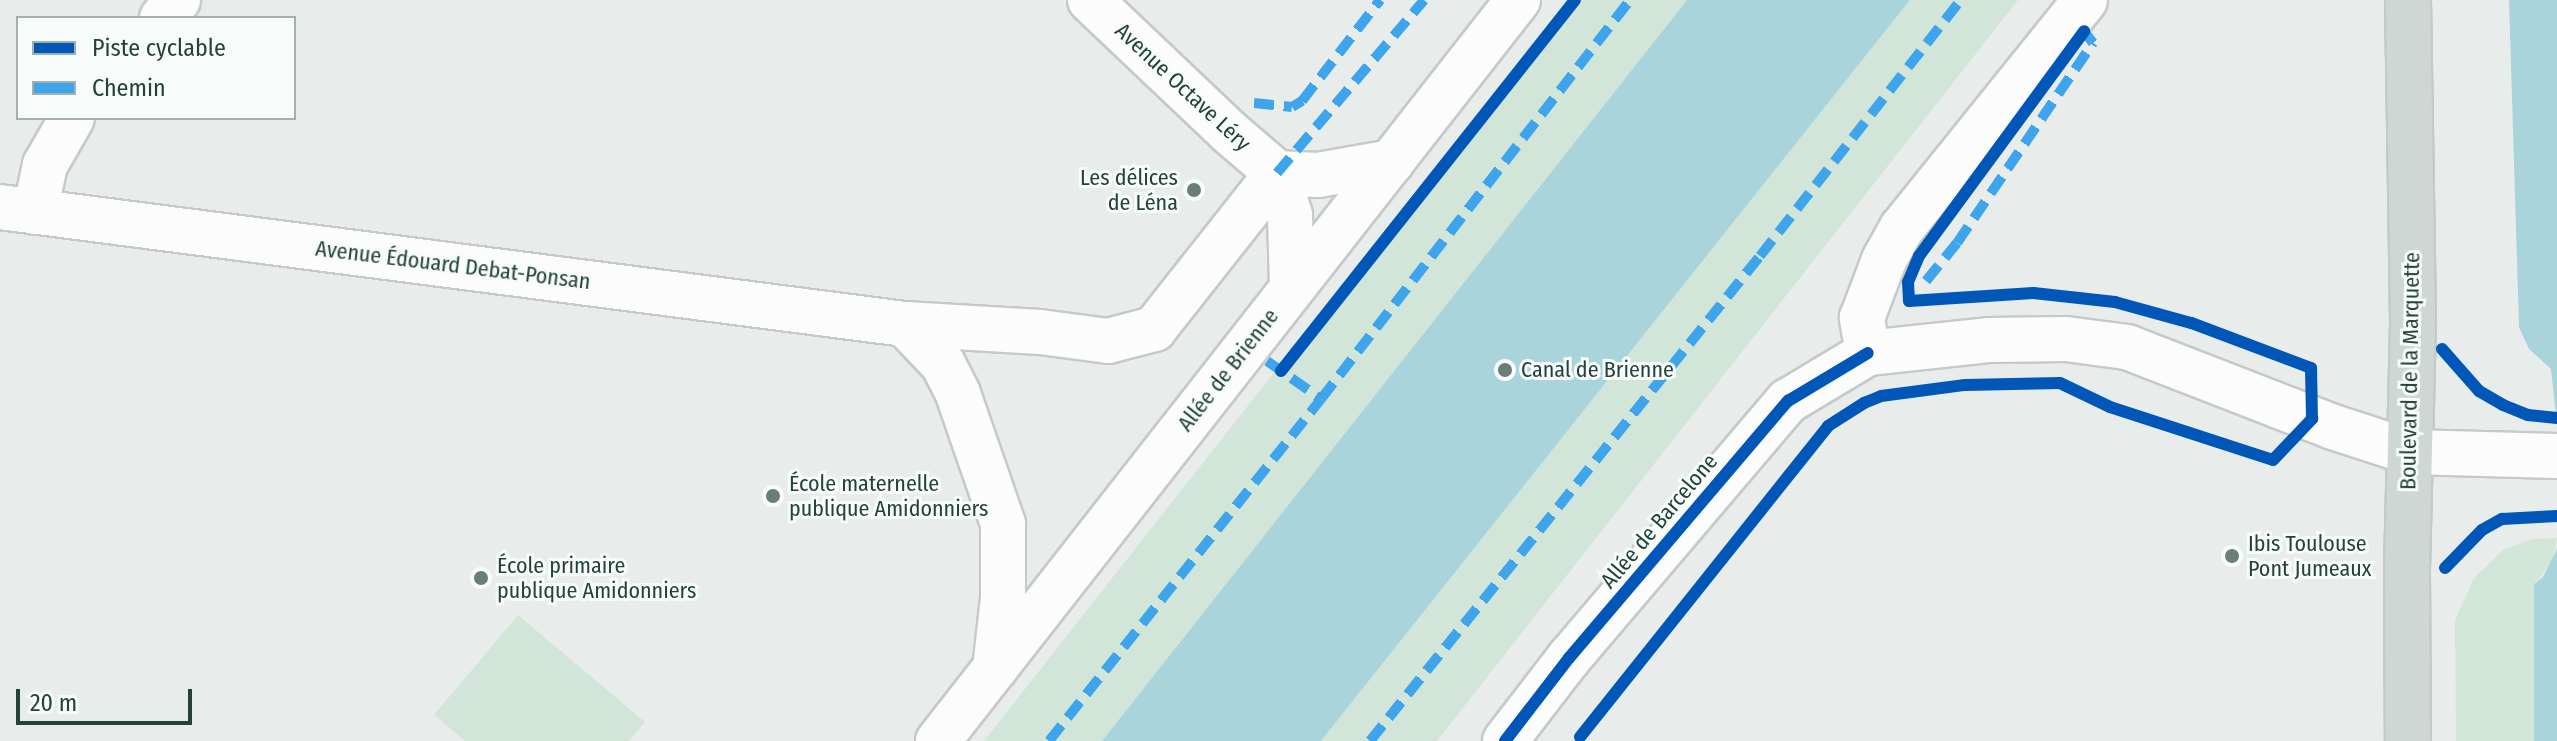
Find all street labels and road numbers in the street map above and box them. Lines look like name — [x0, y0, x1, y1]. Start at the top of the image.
street label: Avenue Octave Léry — [1110, 18, 1256, 156]
street label: Avenue Édouard Debat-Ponsan — [314, 235, 592, 295]
street label: Boulevard de la Marquette — [2395, 252, 2425, 490]
street label: Allée de Brienne — [1172, 304, 1284, 436]
street label: Allée de Barcelone — [1595, 448, 1723, 594]

